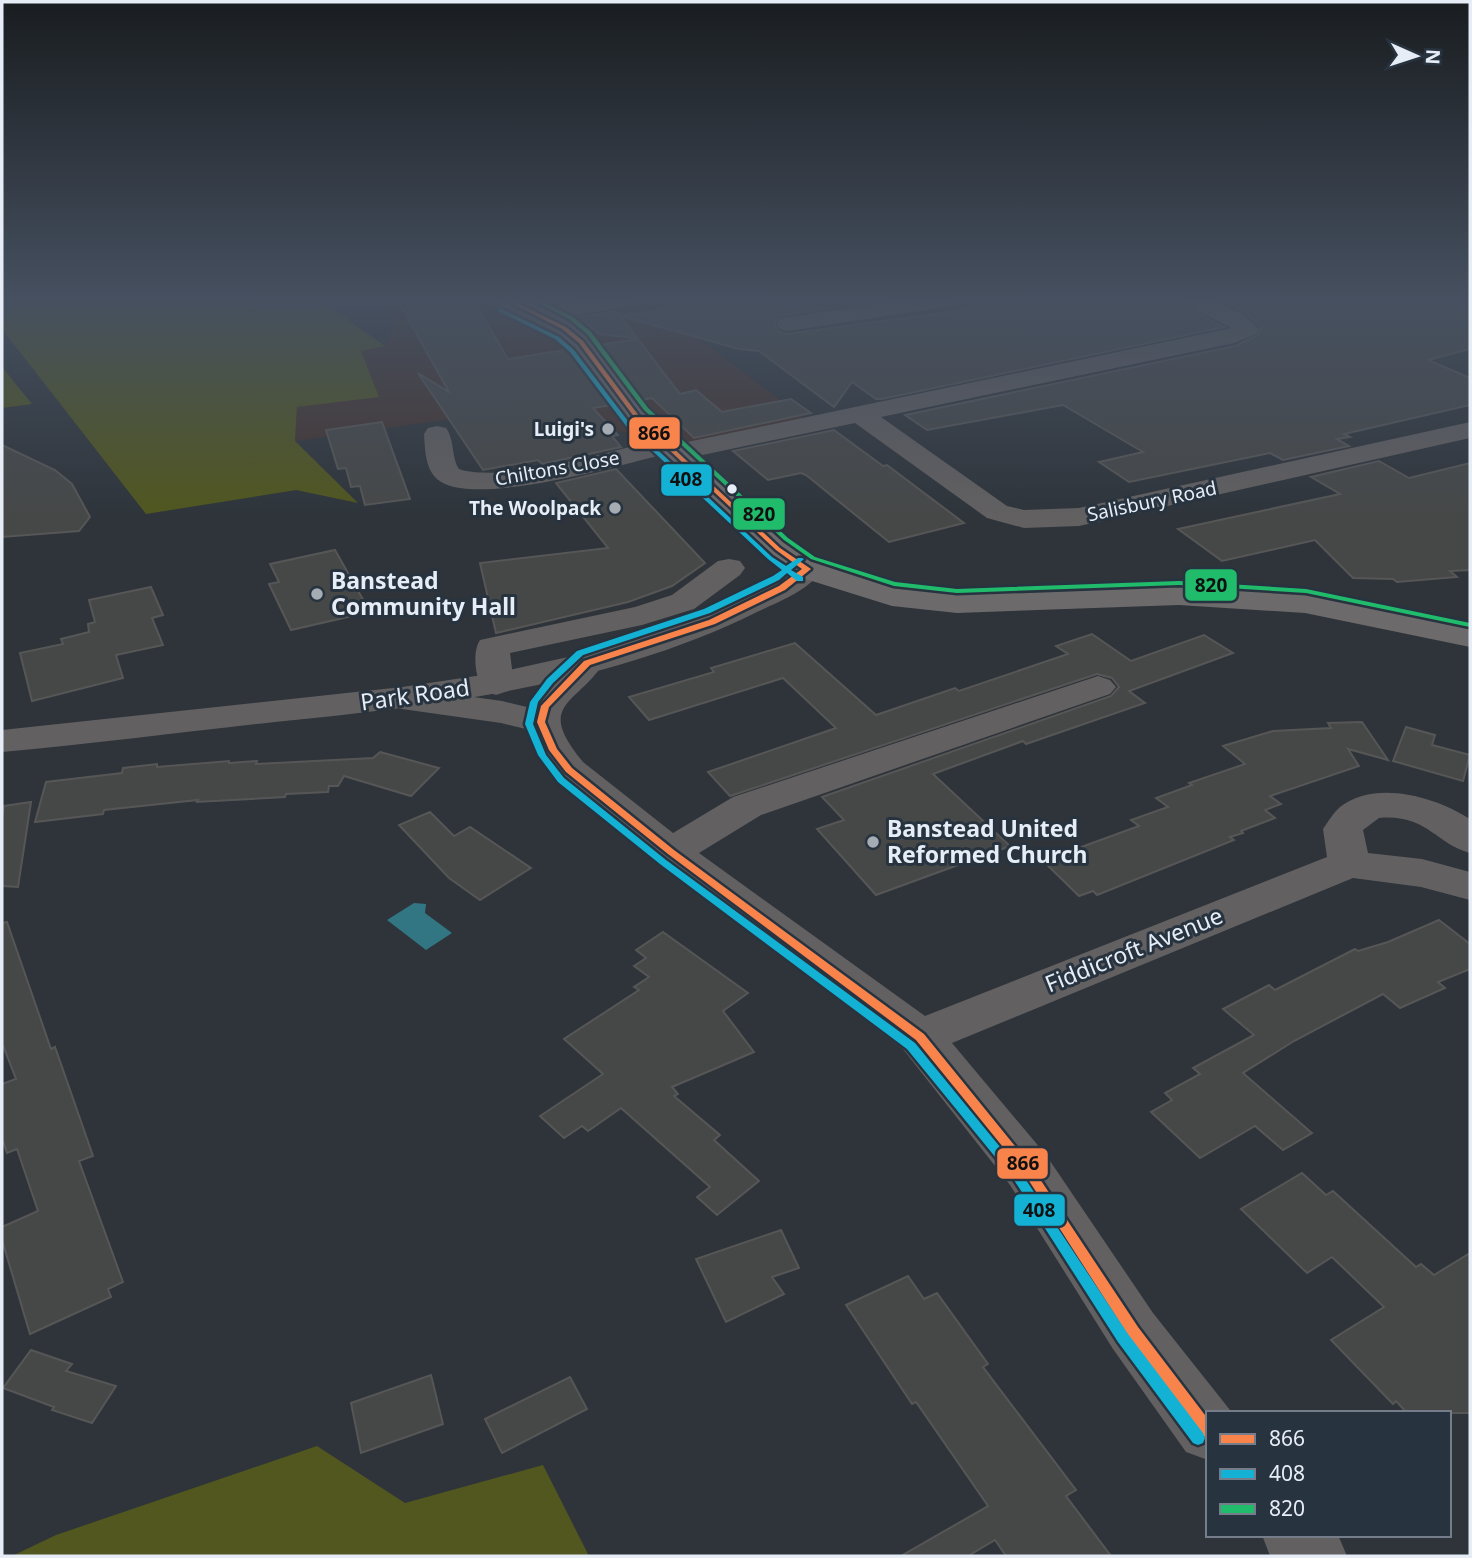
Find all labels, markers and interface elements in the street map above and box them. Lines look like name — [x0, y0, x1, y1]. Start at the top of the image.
north arrow — [1381, 21, 1451, 91]
text: N — [1420, 48, 1446, 65]
place label: Luigi's — [534, 416, 594, 442]
line badge: 866 — [628, 416, 681, 450]
text: 866 — [638, 420, 670, 446]
marker: Luigi's — [600, 421, 616, 437]
street label: Chiltons Close — [493, 444, 621, 492]
line badge: 408 — [660, 463, 713, 497]
text: 408 — [670, 466, 702, 492]
street label: Salisbury Road — [1085, 475, 1219, 527]
unlabelled marker — [725, 482, 739, 496]
place label: The Woolpack — [469, 495, 601, 521]
line badge: 820 — [732, 497, 786, 531]
marker: The Woolpack — [607, 500, 623, 516]
text: 820 — [743, 501, 775, 527]
place label: Banstead Community Hall — [331, 564, 516, 622]
line badge: 820 — [1184, 568, 1238, 602]
text: 820 — [1195, 572, 1227, 598]
marker: Banstead Community Hall — [309, 586, 325, 602]
street label: Park Road — [358, 671, 471, 717]
place label: Banstead United Reformed Church — [887, 812, 1087, 870]
marker: Banstead United Reformed Church — [865, 834, 881, 850]
street label: Fiddicroft Avenue — [1040, 899, 1227, 999]
line badge: 866 — [996, 1147, 1049, 1180]
text: 866 — [1007, 1150, 1039, 1176]
line badge: 408 — [1013, 1193, 1066, 1227]
text: 408 — [1023, 1197, 1055, 1223]
legend — [1206, 1411, 1451, 1537]
text: 866 — [1269, 1424, 1305, 1452]
text: 408 — [1269, 1459, 1305, 1487]
text: 820 — [1269, 1494, 1305, 1522]

